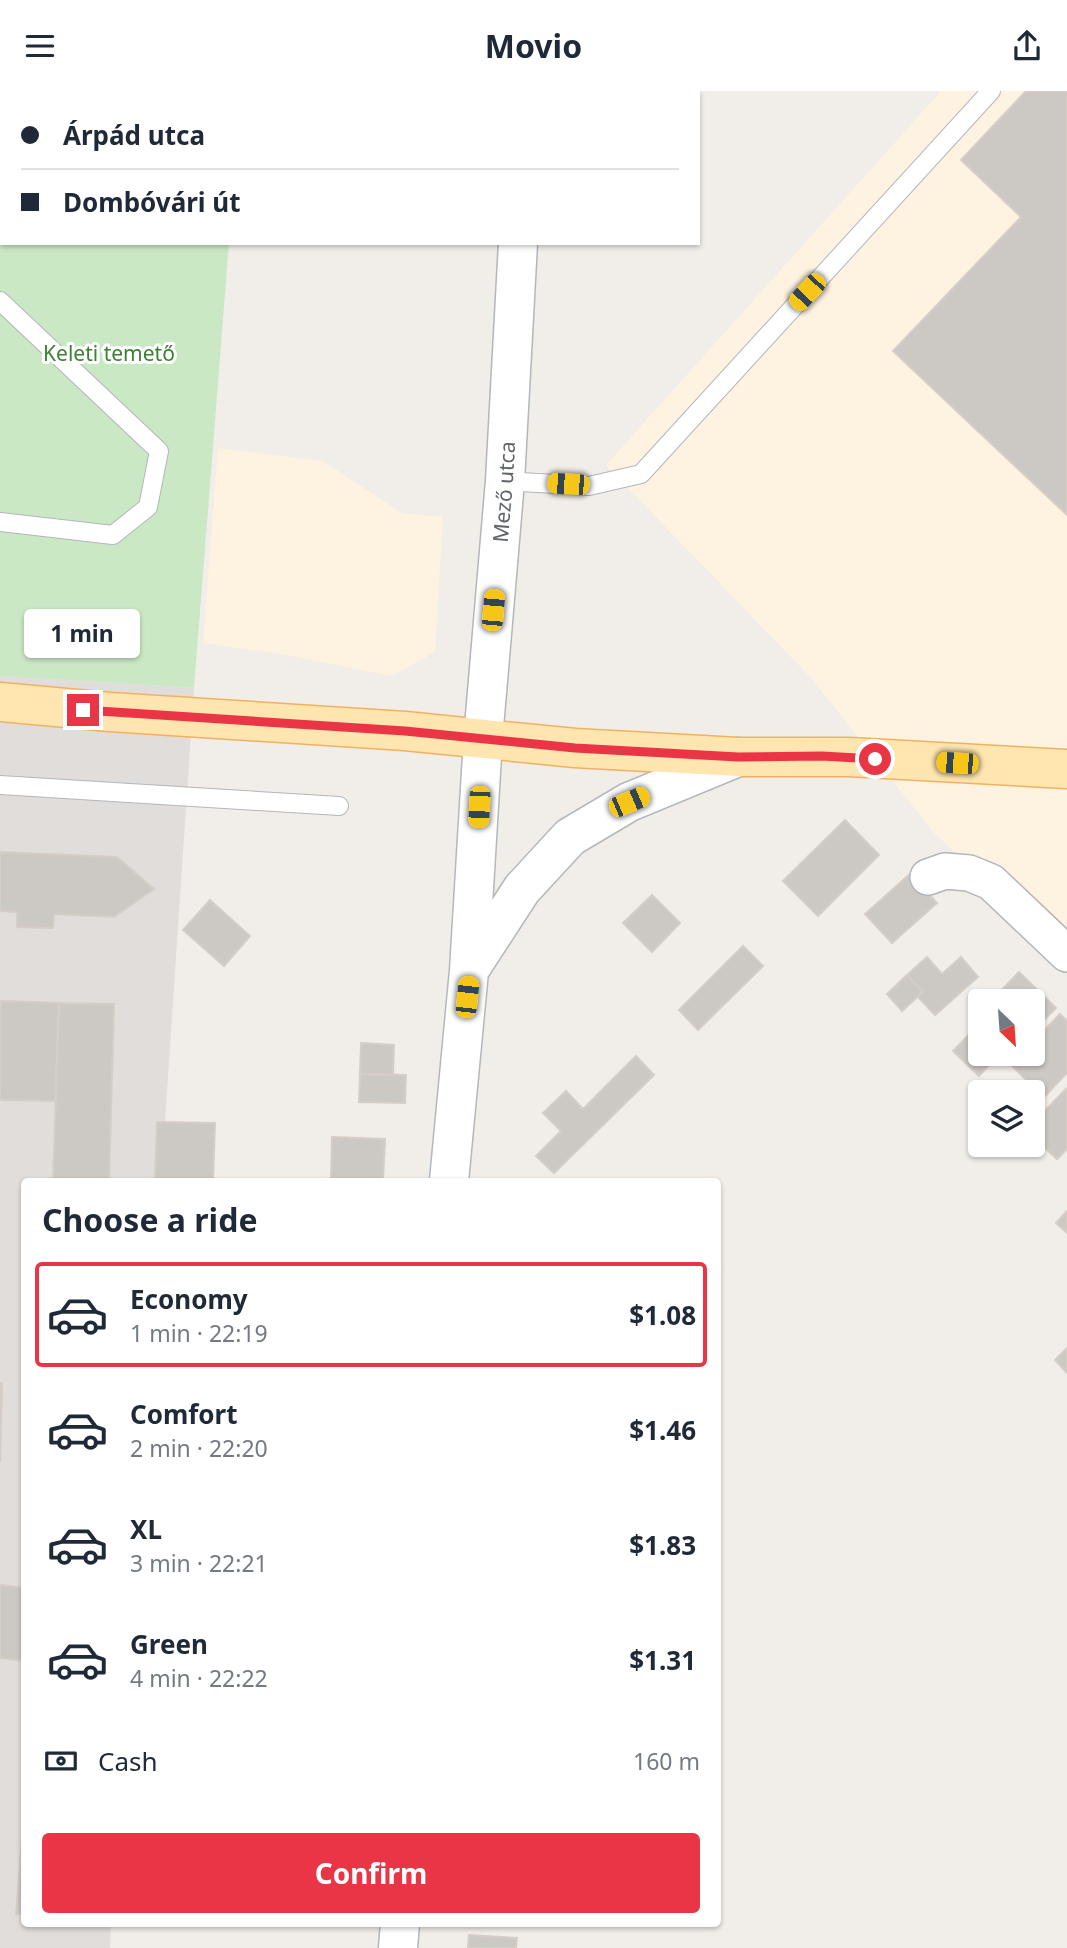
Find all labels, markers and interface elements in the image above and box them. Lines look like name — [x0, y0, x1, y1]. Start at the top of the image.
text: Movio — [485, 24, 582, 67]
icon: menu — [21, 27, 59, 65]
icon: share — [1008, 27, 1046, 65]
text: Árpád utca — [63, 117, 205, 153]
text: Dombóvári út — [63, 184, 241, 220]
car — [785, 269, 830, 315]
park label: Keleti temető — [43, 339, 175, 367]
street label: Mező utca — [486, 441, 521, 544]
car — [547, 472, 590, 496]
car — [481, 588, 506, 632]
callout: 1 min — [25, 609, 141, 657]
text: 1 min — [50, 617, 114, 649]
route end — [67, 694, 99, 726]
route start — [859, 743, 891, 775]
car — [936, 751, 979, 775]
car — [606, 784, 653, 820]
car — [468, 785, 491, 829]
car — [455, 975, 480, 1019]
north arrow — [968, 989, 1045, 1066]
map controls — [968, 989, 1045, 1157]
button: layers — [968, 1080, 1045, 1157]
text: Choose a ride — [42, 1198, 258, 1241]
text: Economy — [130, 1281, 248, 1317]
icon: car — [46, 1283, 109, 1346]
text: $1.08 — [629, 1297, 696, 1333]
text: 1 min · 22:19 — [130, 1317, 268, 1349]
text: Comfort — [130, 1396, 238, 1432]
icon: car — [46, 1398, 109, 1461]
text: $1.46 — [629, 1412, 696, 1448]
text: 2 min · 22:20 — [130, 1432, 268, 1464]
text: XL — [130, 1511, 162, 1547]
icon: car — [46, 1513, 109, 1576]
text: $1.83 — [629, 1527, 696, 1563]
text: 3 min · 22:21 — [130, 1547, 268, 1579]
text: Green — [130, 1626, 208, 1662]
icon: car — [46, 1628, 109, 1691]
text: $1.31 — [629, 1642, 696, 1678]
text: 4 min · 22:22 — [130, 1662, 268, 1694]
icon: cash — [42, 1742, 80, 1780]
text: Cash — [98, 1743, 158, 1779]
text: 160 m — [633, 1745, 700, 1777]
button: Confirm — [42, 1833, 700, 1913]

